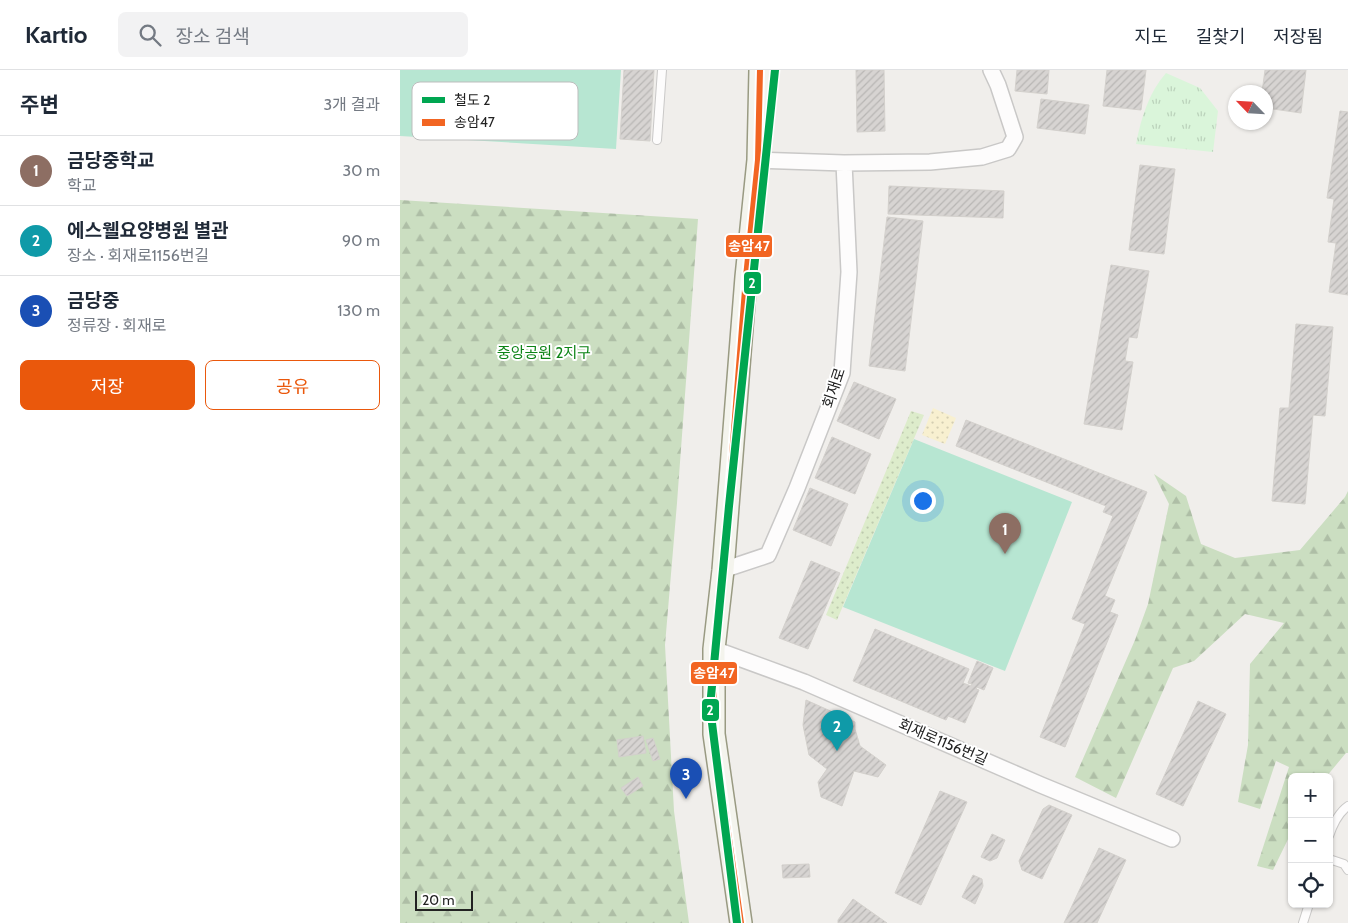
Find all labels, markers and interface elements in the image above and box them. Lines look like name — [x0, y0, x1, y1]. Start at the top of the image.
search box — [118, 12, 468, 57]
text: Kartio — [25, 20, 88, 49]
icon: search — [136, 21, 164, 49]
text: 장소 검색 — [176, 25, 250, 48]
text: 지도 — [1135, 26, 1168, 48]
text: 길찾기 — [1196, 26, 1245, 48]
text: 저장됨 — [1273, 26, 1323, 48]
legend — [412, 82, 578, 140]
north arrow — [1228, 85, 1273, 130]
text: 철도 2 — [454, 91, 490, 109]
text: 주변 — [20, 92, 59, 117]
text: 3개 결과 — [324, 95, 380, 114]
text: 송암47 — [454, 113, 495, 131]
text: 금당중학교 — [67, 149, 154, 172]
text: 1 — [33, 161, 39, 180]
text: 30 m — [343, 161, 380, 180]
text: 학교 — [67, 176, 96, 195]
text: 에스웰요양병원 별관 — [67, 219, 229, 242]
text: 2 — [32, 231, 40, 250]
text: 90 m — [342, 231, 380, 250]
line badge: 송암47 — [725, 234, 773, 258]
text: 송암47 — [728, 237, 771, 255]
text: 장소 · 회재로1156번길 — [67, 246, 209, 265]
line badge: 2 — [743, 271, 762, 295]
text: 2 — [748, 274, 756, 292]
text: 금당중 — [67, 289, 119, 312]
text: 3 — [32, 301, 40, 320]
text: 130 m — [337, 301, 380, 320]
text: 정류장 · 회재로 — [67, 316, 166, 335]
park label: 중앙공원 2지구 — [497, 344, 591, 362]
button: 저장 — [20, 360, 195, 410]
button: 공유 — [205, 360, 380, 410]
street label: 회재로 — [819, 366, 849, 410]
your location — [910, 488, 936, 514]
pin: 1 — [989, 513, 1021, 554]
line badge: 송암47 — [690, 661, 738, 685]
text: 송암47 — [693, 664, 736, 682]
line badge: 2 — [701, 698, 720, 722]
text: 2 — [706, 701, 714, 719]
pin: 2 — [821, 710, 853, 751]
street label: 회재로1156번길 — [896, 715, 990, 769]
pin: 3 — [670, 758, 702, 799]
map controls — [1288, 773, 1333, 908]
button: + — [1288, 773, 1333, 818]
button: − — [1288, 818, 1333, 863]
button: locate — [1288, 863, 1333, 908]
scale bar — [415, 888, 472, 911]
text: 20 m — [422, 891, 455, 909]

